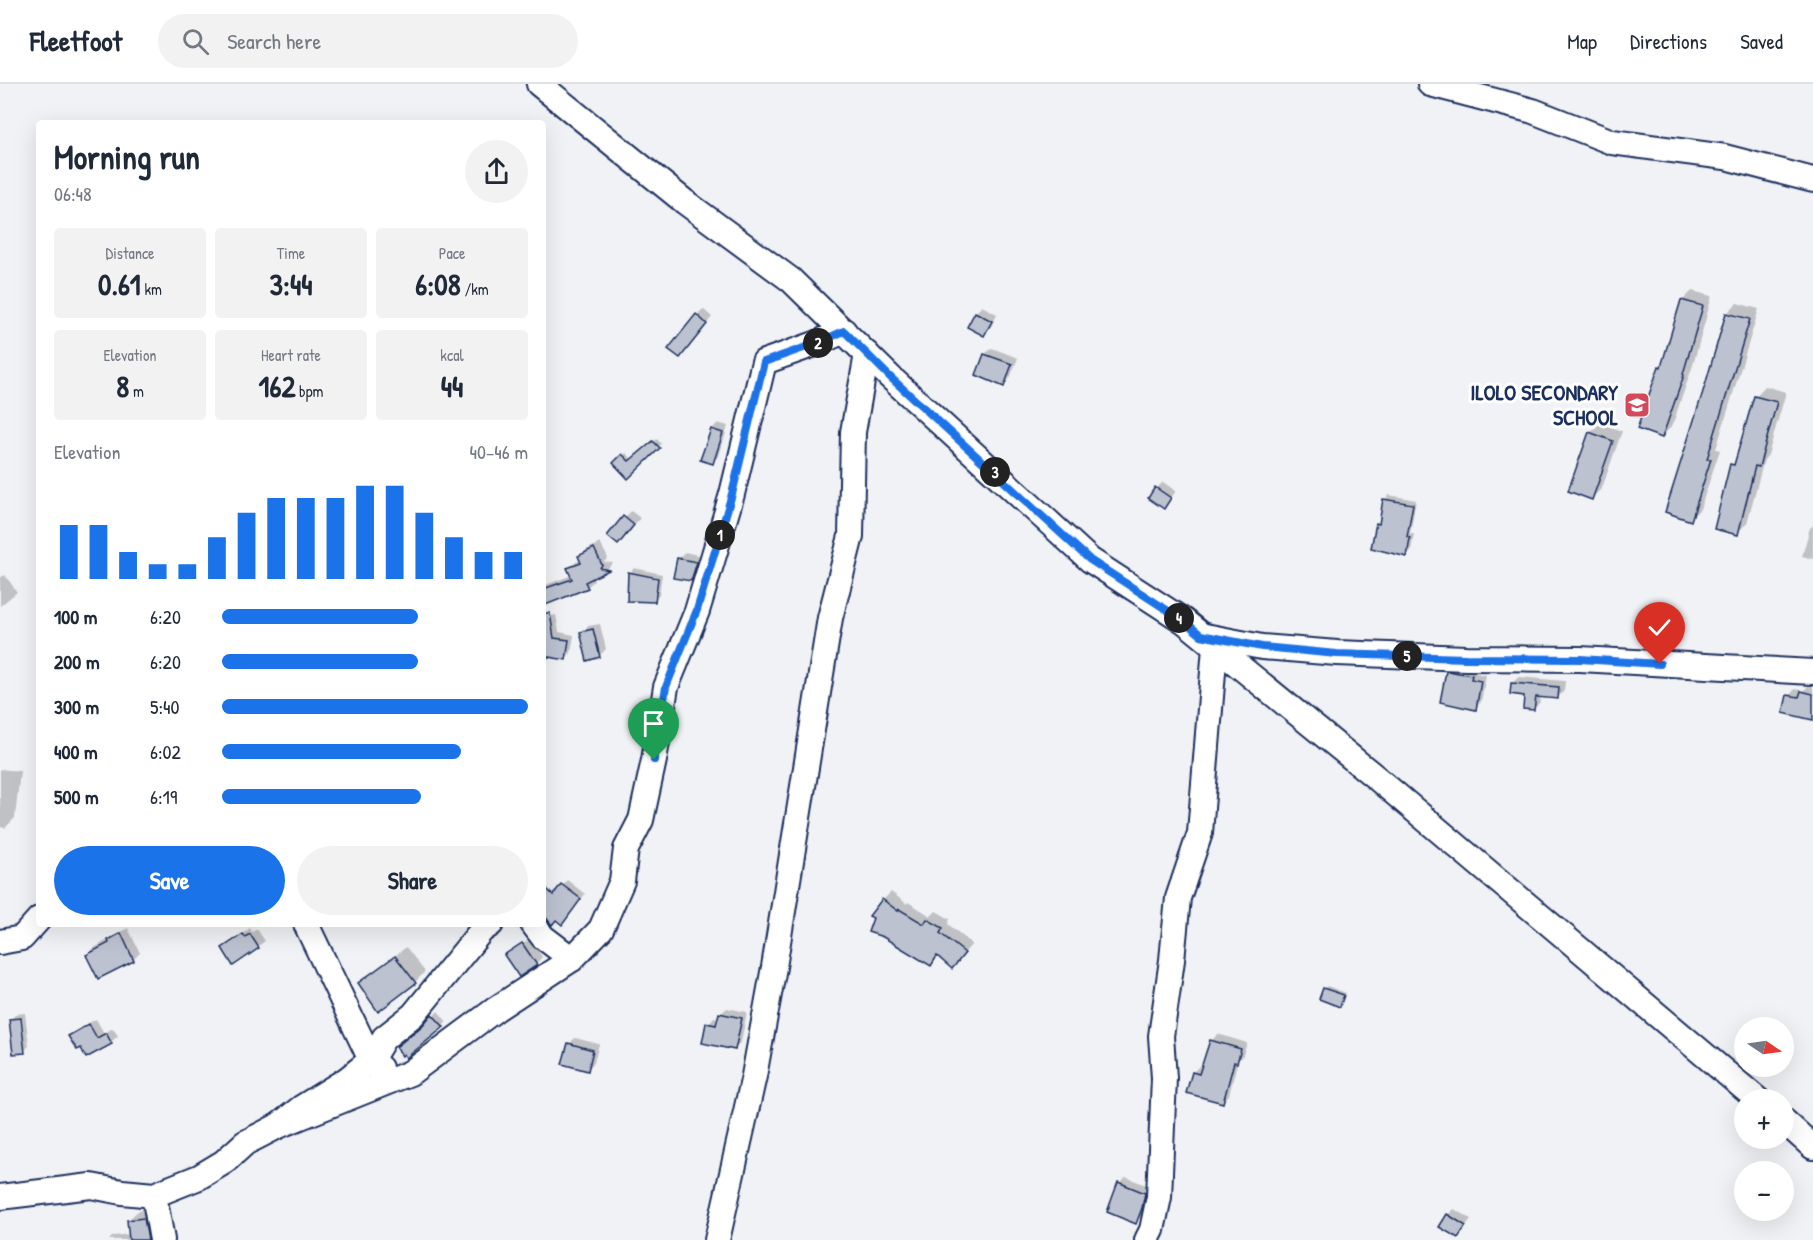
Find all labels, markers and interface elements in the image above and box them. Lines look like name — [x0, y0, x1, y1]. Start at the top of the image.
search box — [158, 14, 578, 68]
text: Fleetfoot — [30, 22, 122, 60]
icon: search — [179, 25, 212, 58]
text: Search here — [227, 26, 321, 56]
text: Map — [1567, 27, 1597, 56]
text: Directions — [1630, 27, 1707, 56]
text: Saved — [1740, 27, 1783, 56]
text: Morning run — [54, 135, 200, 179]
button: share — [465, 140, 528, 203]
text: 06:48 — [54, 180, 92, 207]
text: Distance — [106, 242, 154, 264]
text: Time — [277, 242, 305, 264]
text: Pace — [439, 242, 465, 264]
text: 0.61 — [98, 264, 141, 304]
text: 3:44 — [270, 264, 312, 304]
text: 6:08 — [415, 264, 461, 304]
text: km — [141, 278, 162, 300]
text: /km — [461, 278, 489, 300]
pin: 2 — [803, 328, 833, 358]
text: 2 — [814, 332, 822, 354]
text: Elevation — [103, 344, 157, 366]
text: Heart rate — [261, 344, 321, 366]
text: kcal — [440, 344, 464, 366]
text: 8 — [116, 366, 129, 406]
text: 162 — [259, 366, 295, 406]
text: 44 — [441, 366, 463, 406]
place label: ILOLO SECONDARY SCHOOL — [1470, 377, 1618, 432]
text: m — [129, 380, 144, 402]
text: bpm — [295, 380, 323, 402]
school or university icon: ILOLO SECONDARY SCHOOL — [1622, 390, 1652, 420]
text: Elevation — [54, 438, 120, 465]
text: 40–46 m — [469, 438, 528, 465]
pin: 3 — [980, 457, 1010, 487]
text: 3 — [991, 461, 999, 483]
pin: 1 — [705, 520, 735, 550]
text: 1 — [717, 524, 723, 546]
pin — [1634, 602, 1685, 664]
text: 100 m — [54, 603, 97, 630]
text: 6:20 — [150, 603, 181, 630]
pin: 4 — [1164, 603, 1194, 633]
text: 4 — [1176, 607, 1182, 629]
icon: check — [1643, 611, 1676, 644]
pin: 5 — [1392, 641, 1422, 671]
text: 5 — [1404, 645, 1410, 667]
text: 200 m — [54, 648, 99, 675]
text: 6:20 — [150, 648, 181, 675]
text: 300 m — [54, 693, 99, 720]
text: 5:40 — [150, 693, 180, 720]
pin — [628, 698, 679, 760]
icon: arrive — [637, 707, 670, 740]
text: 400 m — [54, 738, 98, 765]
text: 6:02 — [150, 738, 181, 765]
text: 500 m — [54, 783, 99, 810]
text: 6:19 — [150, 783, 177, 810]
button: Save — [54, 846, 285, 915]
button: Share — [297, 846, 528, 915]
north arrow — [1734, 1017, 1794, 1077]
map controls — [1734, 1017, 1794, 1221]
button: + — [1734, 1089, 1794, 1149]
button: − — [1734, 1161, 1794, 1221]

